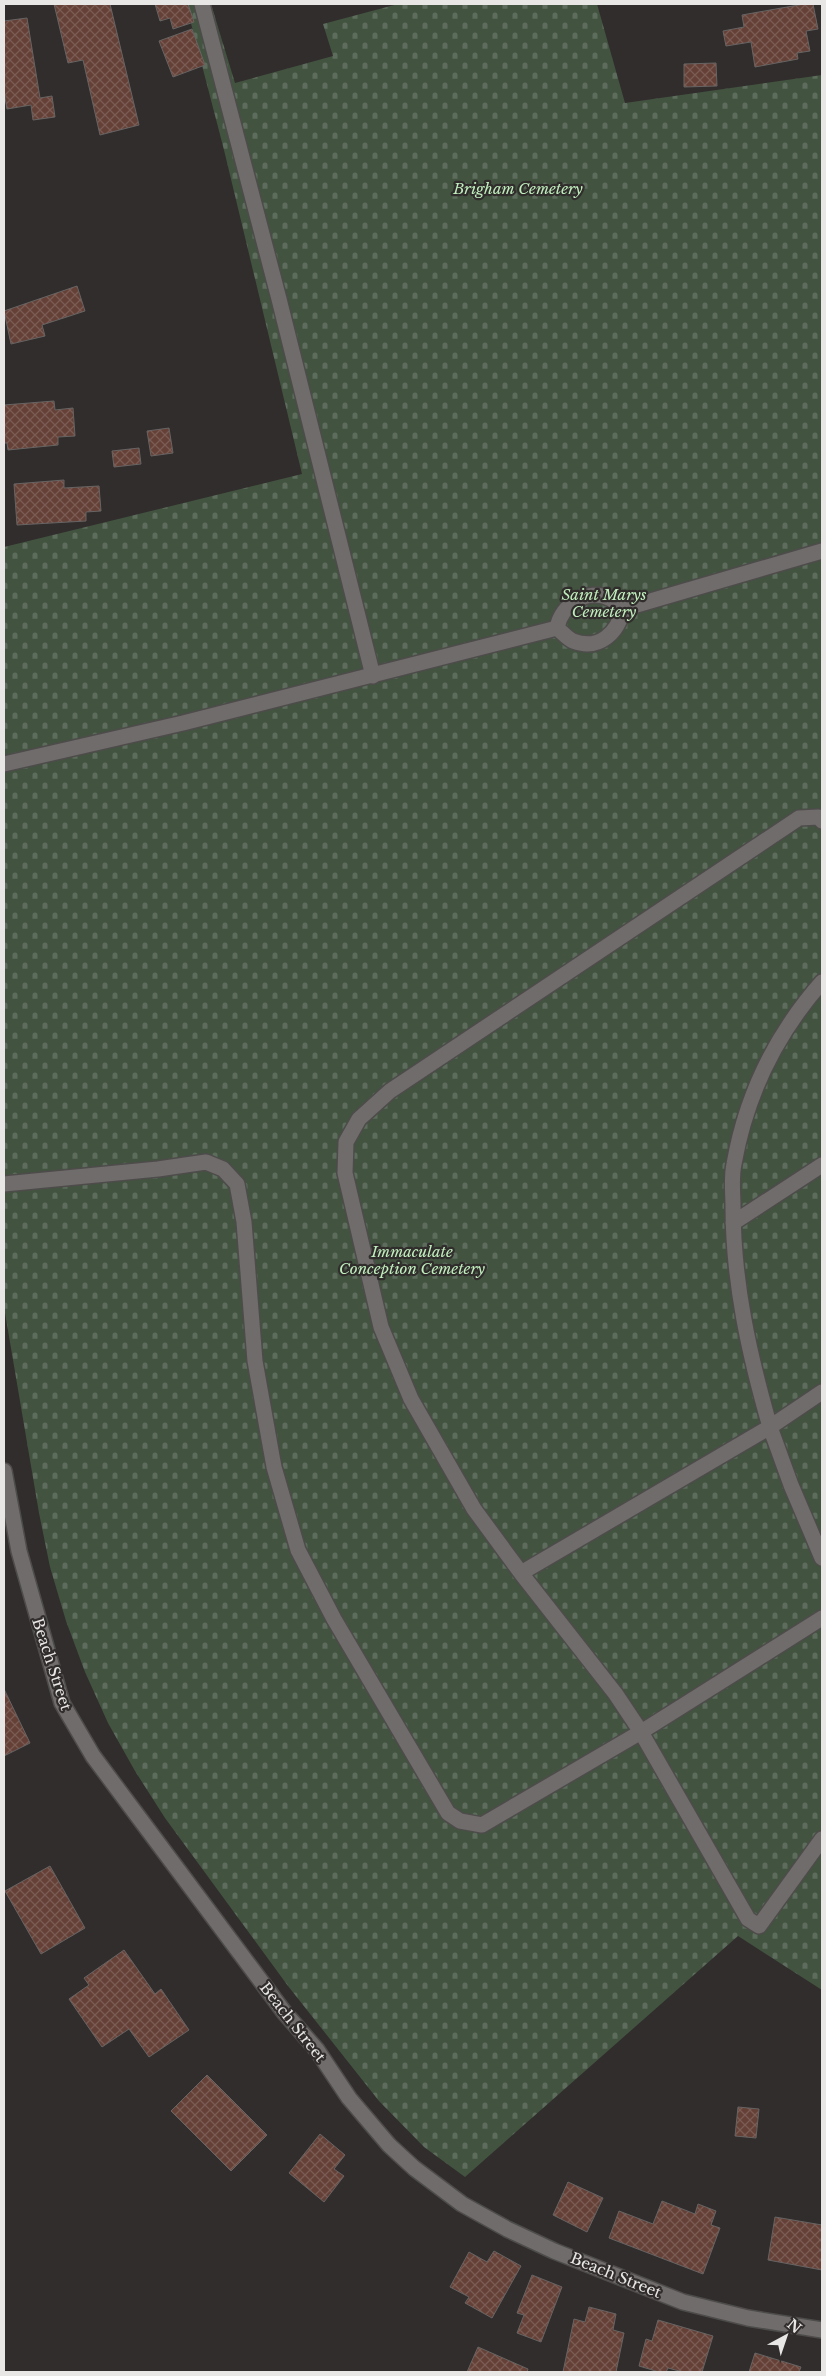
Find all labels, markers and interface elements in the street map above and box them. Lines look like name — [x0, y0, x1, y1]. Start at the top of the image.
park label: Brigham Cemetery — [452, 179, 583, 198]
park label: Saint Marys Cemetery — [561, 585, 647, 621]
park label: Immaculate Conception Cemetery — [339, 1242, 485, 1278]
street label: Beach Street — [28, 1615, 76, 1713]
street label: Beach Street — [256, 1978, 330, 2066]
street label: Beach Street — [568, 2248, 664, 2302]
north arrow — [761, 2311, 811, 2361]
text: N — [784, 2315, 805, 2337]

